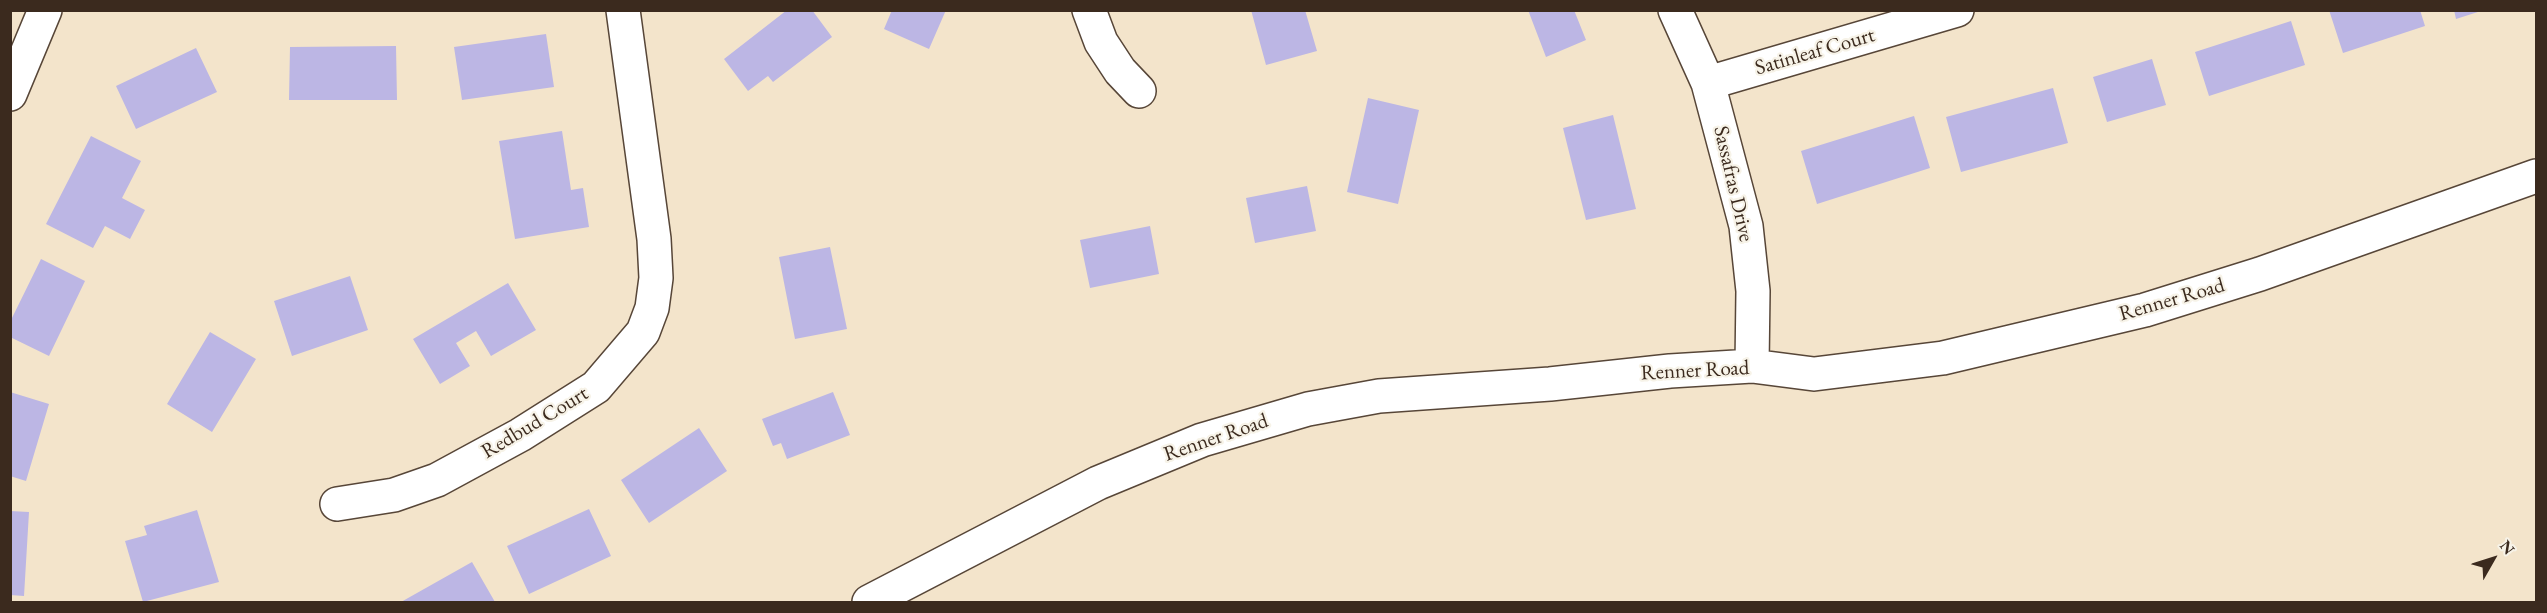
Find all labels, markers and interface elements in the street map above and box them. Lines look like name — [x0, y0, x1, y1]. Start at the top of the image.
street label: Satinleaf Court — [1752, 23, 1878, 81]
street label: Sassafras Drive — [1707, 124, 1759, 244]
street label: Renner Road — [2116, 273, 2228, 327]
street label: Renner Road — [1640, 356, 1750, 386]
street label: Redbud Court — [477, 381, 593, 465]
street label: Renner Road — [1161, 408, 1271, 468]
north arrow — [2463, 529, 2523, 589]
text: N — [2495, 536, 2520, 559]

